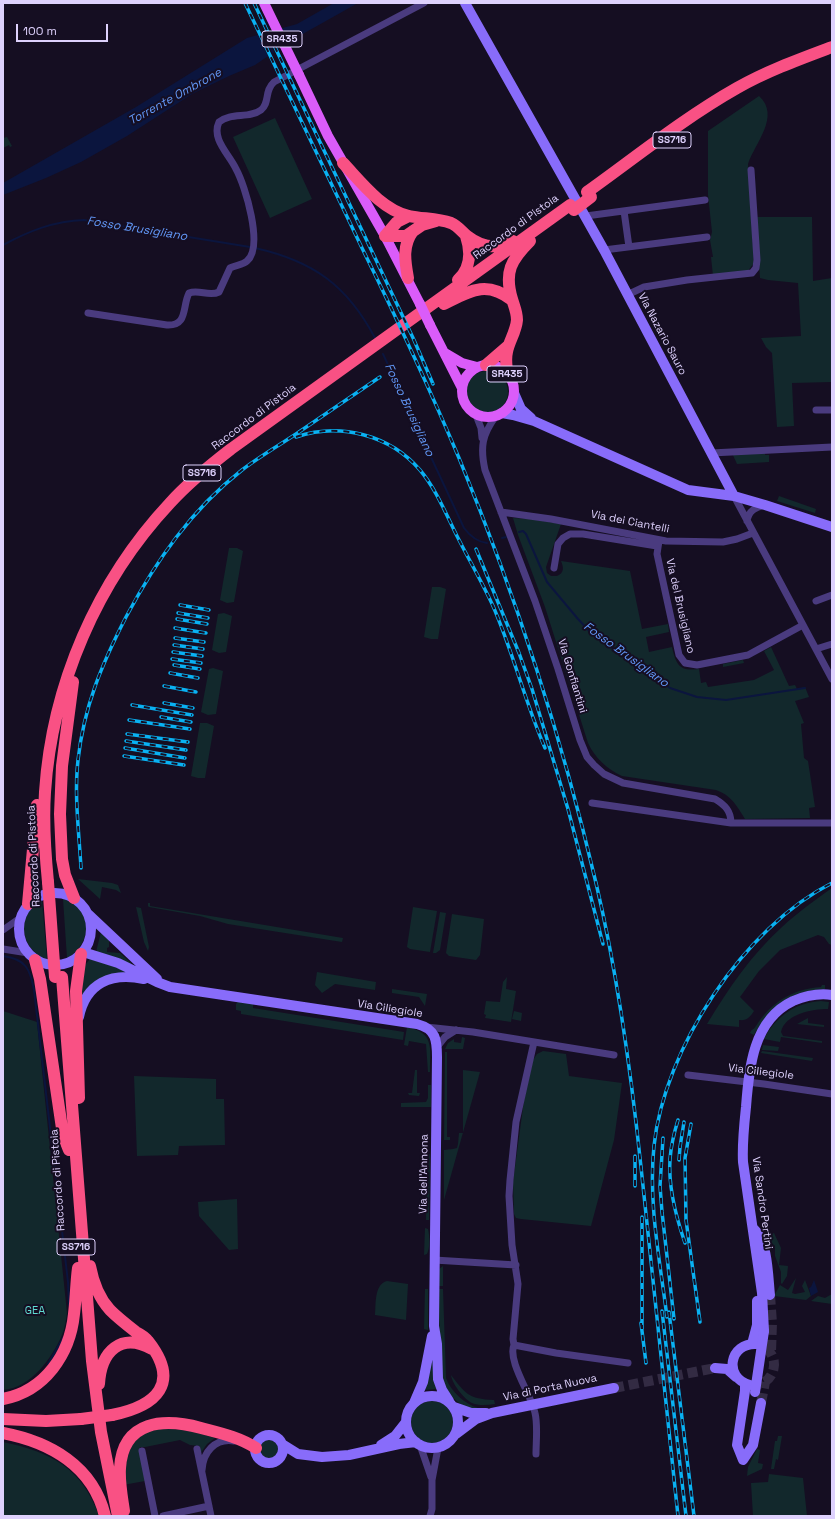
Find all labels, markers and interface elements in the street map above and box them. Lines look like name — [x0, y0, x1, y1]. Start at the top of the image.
scale bar — [18, 16, 110, 42]
text: 100 m — [23, 23, 57, 39]
road number: SR435 — [262, 31, 302, 47]
water label: Torrente Ombrone — [126, 65, 224, 129]
road number: SS716 — [653, 132, 691, 148]
street label: Raccordo di Pistoia — [471, 192, 561, 262]
water label: Fosso Brusigliano — [86, 214, 188, 244]
street label: Via Nazario Sauro — [635, 291, 689, 377]
water label: Fosso Brusigliano — [381, 361, 437, 459]
road number: SR435 — [487, 366, 527, 382]
street label: Raccordo di Pistoia — [209, 381, 299, 453]
road number: SS716 — [183, 465, 221, 481]
street label: Via dei Ciantelli — [590, 508, 670, 536]
street label: Via del Brusigliano — [663, 557, 697, 655]
water label: Fosso Brusigliano — [581, 619, 671, 691]
street label: Via Gonfiantini — [554, 637, 590, 715]
street label: Raccordo di Pistoia — [25, 805, 43, 907]
street label: Via Ciliegiole — [356, 997, 424, 1021]
street label: Via Ciliegiole — [727, 1061, 795, 1083]
street label: Raccordo di Pistoia — [48, 1129, 68, 1231]
street label: Via dell'Annona — [417, 1134, 431, 1214]
street label: Via Sandro Pertini — [749, 1156, 775, 1250]
road number: SS716 — [57, 1239, 95, 1255]
park label: GEA — [25, 1304, 45, 1318]
street label: Via di Porta Nuova — [502, 1372, 598, 1404]

